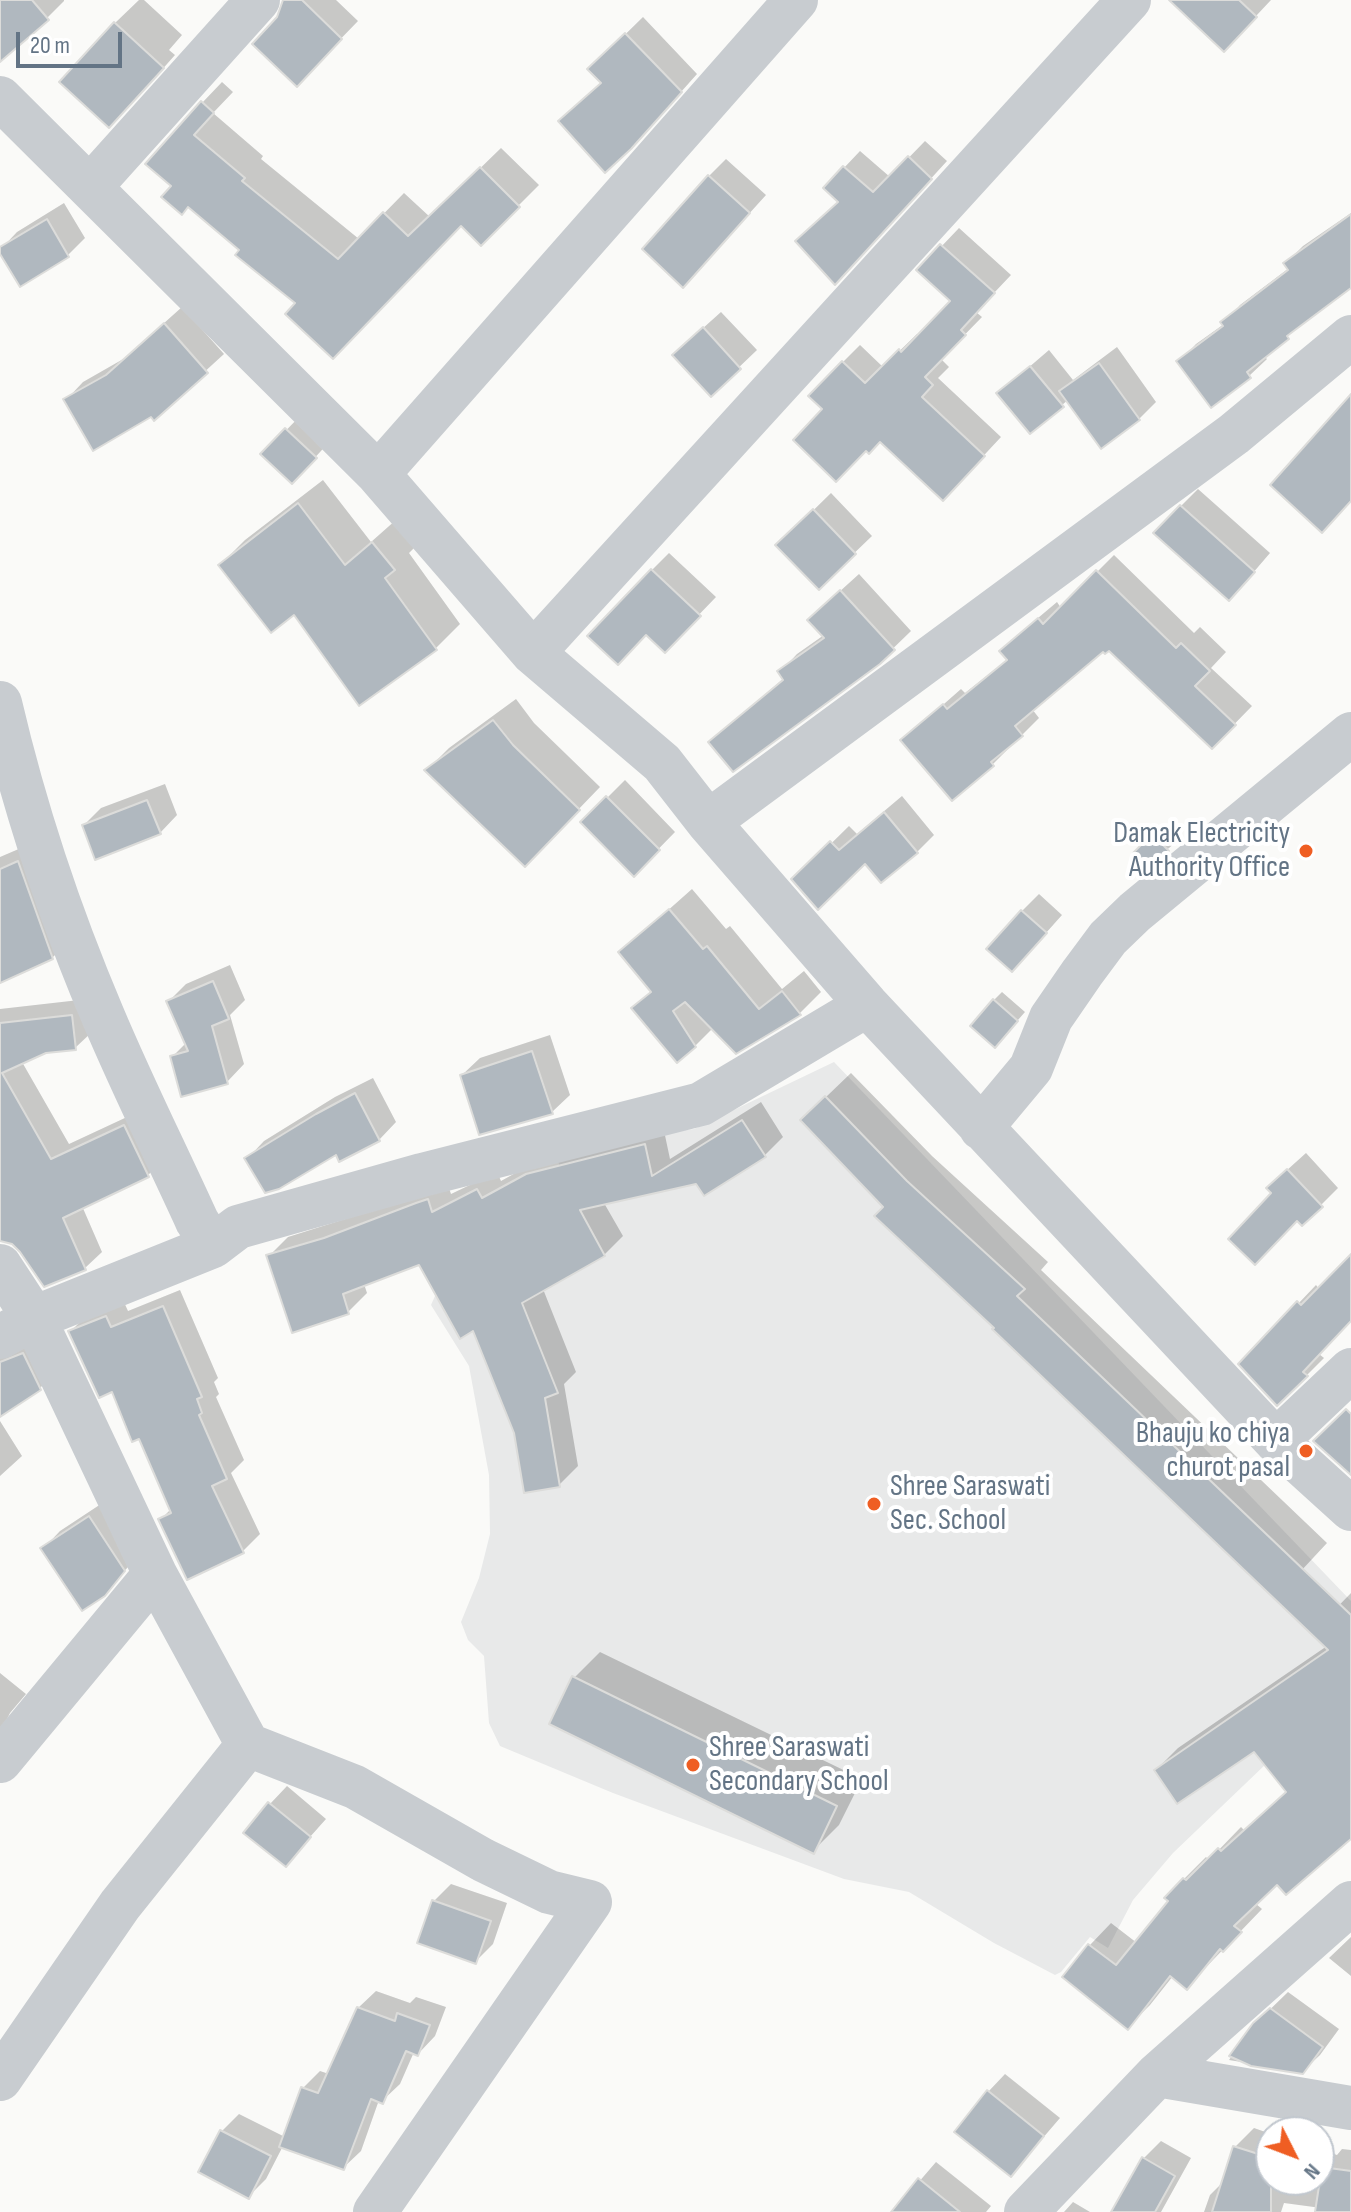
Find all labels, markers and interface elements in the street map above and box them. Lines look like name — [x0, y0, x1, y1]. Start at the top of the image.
scale bar — [20, 16, 126, 66]
text: 20 m — [30, 31, 70, 60]
place label: Damak Electricity Authority Office — [1113, 816, 1290, 886]
marker: Damak Electricity Authority Office — [1297, 842, 1315, 860]
place label: Bhauju ko chiya churot pasal — [1136, 1416, 1290, 1486]
marker: Bhauju ko chiya churot pasal — [1297, 1442, 1315, 1460]
place label: Shree Saraswati Sec. School — [890, 1469, 1050, 1540]
marker: Shree Saraswati Sec. School — [865, 1495, 883, 1513]
place label: Shree Saraswati Secondary School — [709, 1730, 888, 1800]
marker: Shree Saraswati Secondary School — [684, 1756, 702, 1774]
north arrow — [1255, 2116, 1335, 2196]
text: N — [1298, 2158, 1326, 2184]

